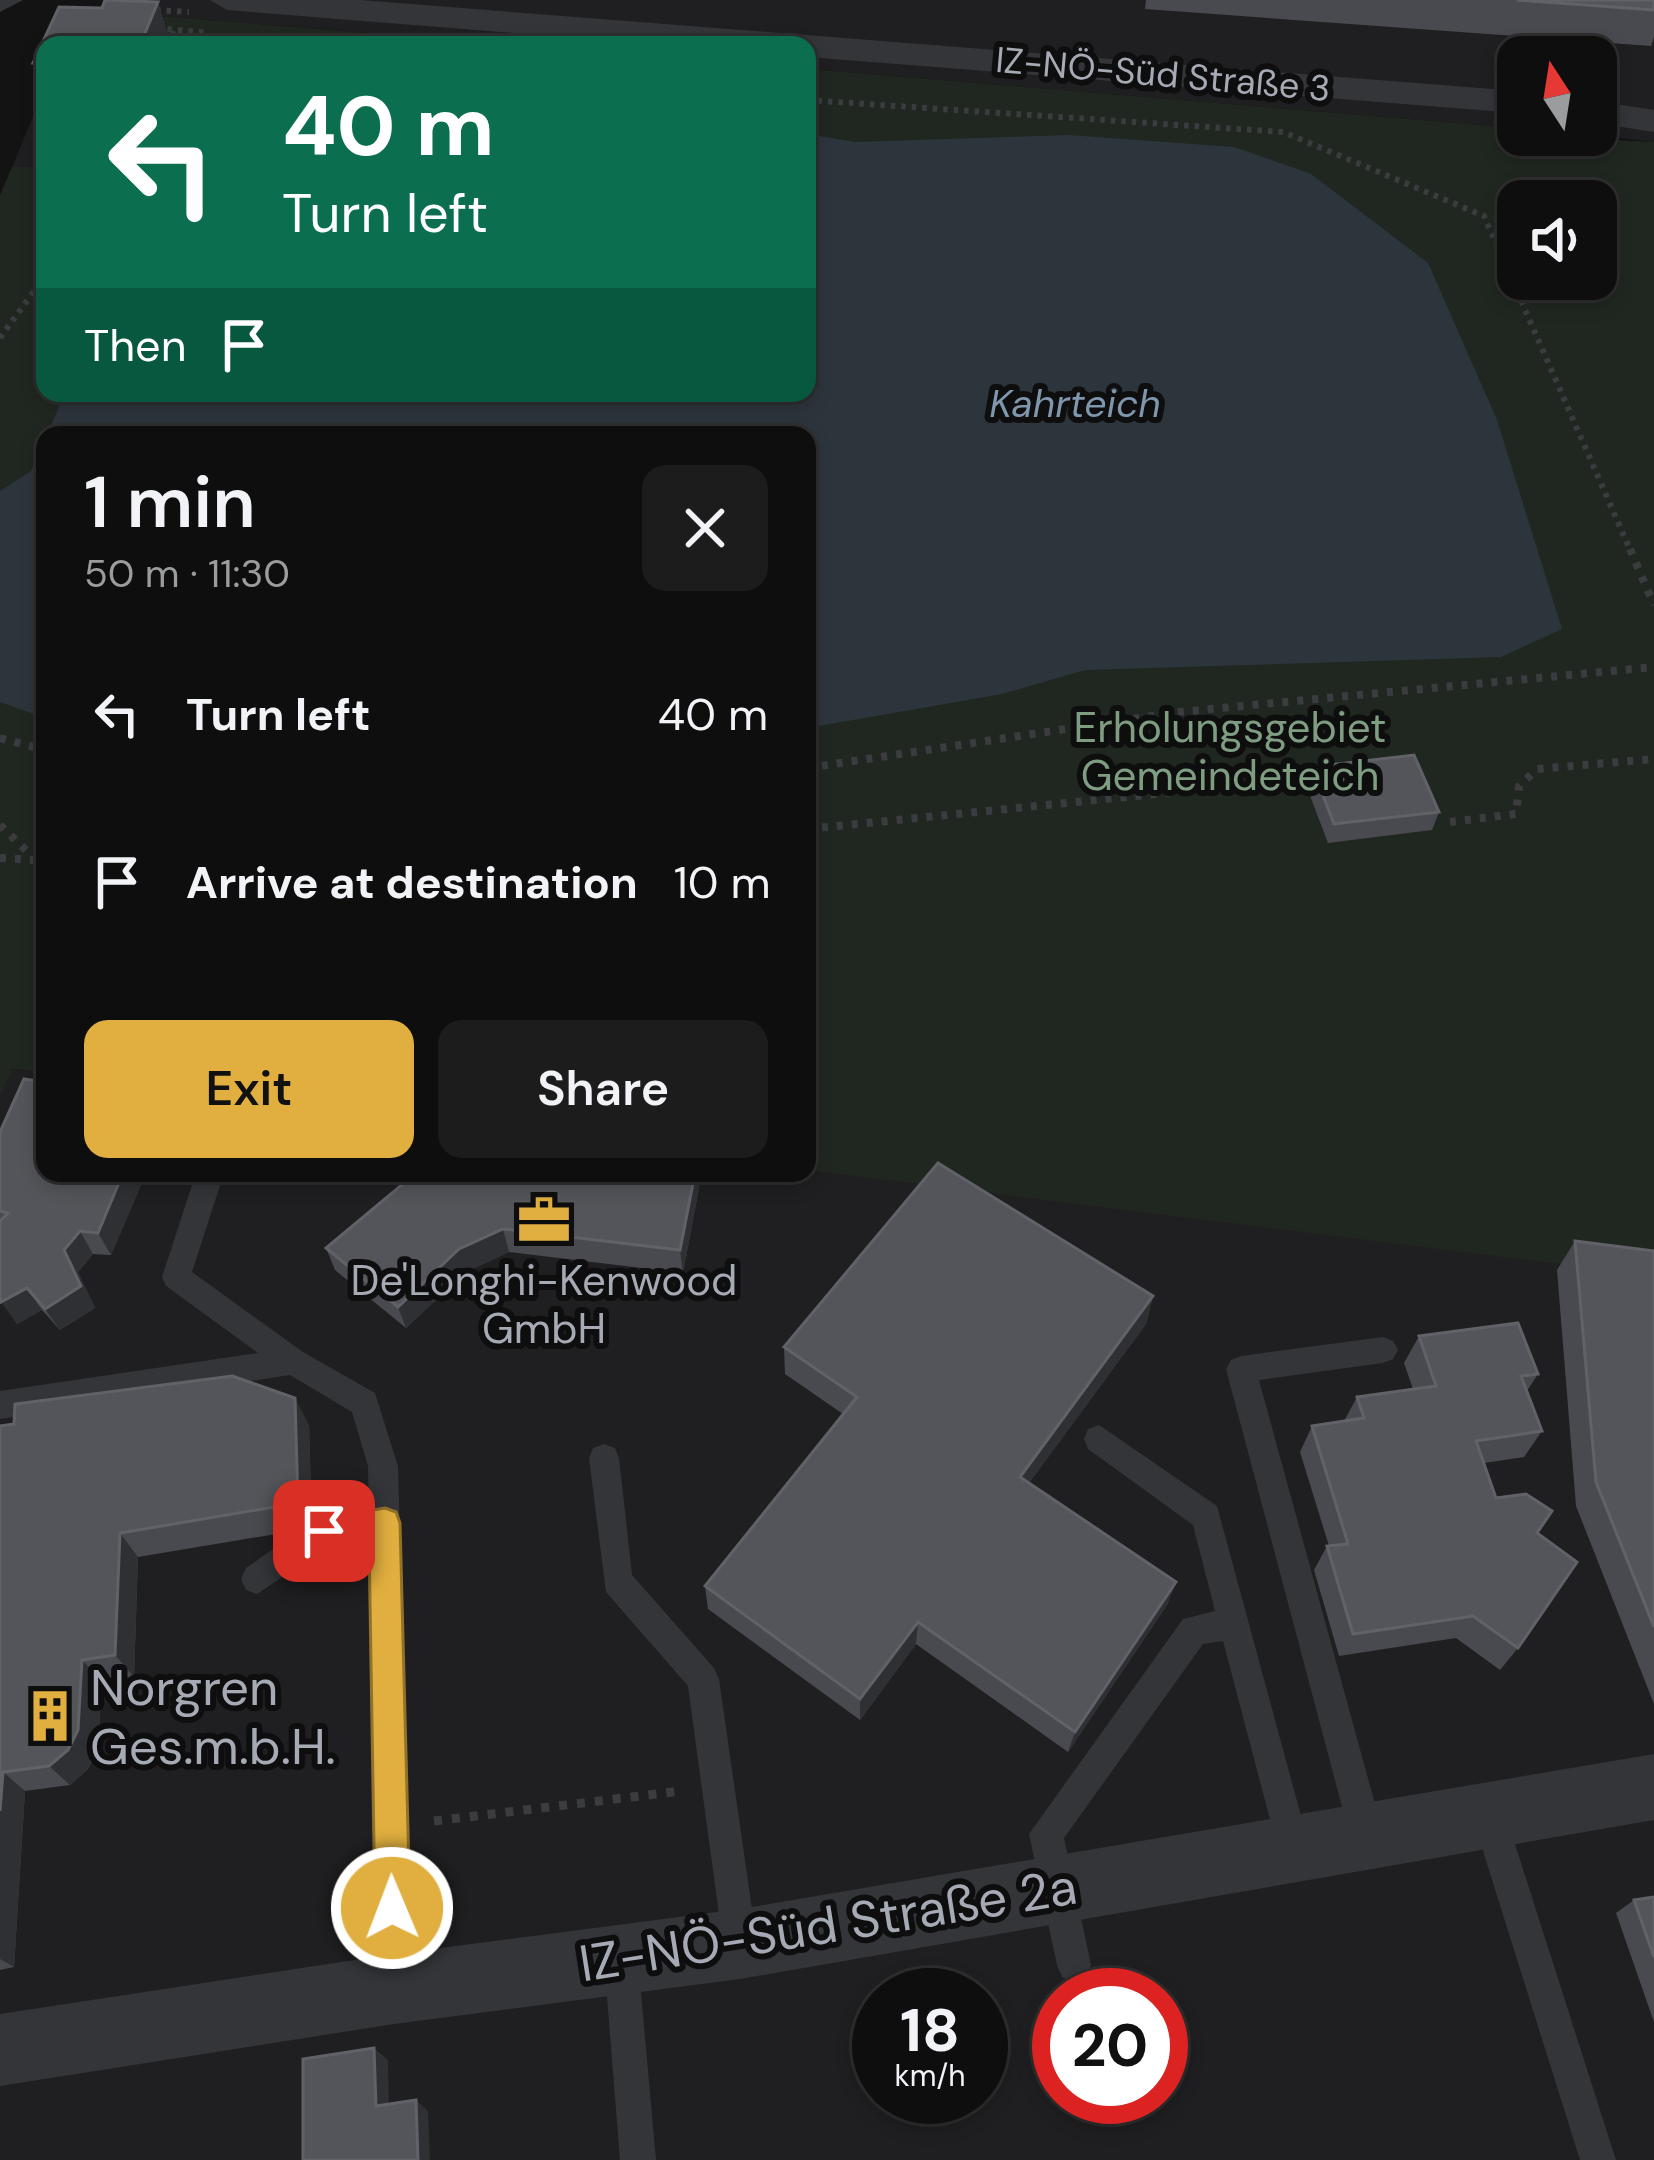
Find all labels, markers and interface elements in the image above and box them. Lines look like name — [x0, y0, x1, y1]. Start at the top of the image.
street label: IZ-NÖ-Süd Straße 3 — [994, 36, 1332, 112]
north arrow — [1497, 36, 1617, 156]
map controls — [1497, 36, 1617, 300]
text: 40 m — [282, 72, 495, 181]
icon: left — [84, 84, 240, 240]
text: Turn left — [282, 178, 488, 249]
button: sound — [1497, 180, 1617, 300]
icon: arrive — [211, 312, 277, 378]
text: Then — [84, 316, 187, 375]
water label: Kahrteich — [989, 378, 1161, 429]
text: 1 min — [84, 456, 256, 549]
button: close — [642, 465, 768, 591]
text: 50 m · 11:30 — [84, 548, 290, 599]
icon: left — [84, 681, 150, 747]
text: Turn left — [186, 685, 370, 744]
text: 40 m — [658, 685, 768, 744]
park label: Erholungsgebiet Gemeindeteich — [1074, 700, 1386, 803]
icon: arrive — [84, 849, 150, 915]
text: Arrive at destination — [186, 853, 638, 912]
text: 10 m — [674, 853, 771, 912]
button: Exit — [84, 1020, 414, 1158]
button: Share — [438, 1020, 768, 1158]
office icon: De'Longhi-Kenwood GmbH — [515, 1191, 573, 1249]
place label: De'Longhi-Kenwood GmbH — [351, 1253, 737, 1356]
pin — [273, 1480, 375, 1582]
icon: arrive — [291, 1498, 357, 1564]
place label: Norgren Ges.m.b.H. — [90, 1654, 336, 1780]
building icon: Norgren Ges.m.b.H. — [21, 1687, 79, 1745]
position arrow — [329, 1845, 455, 1971]
street label: IZ-NÖ-Süd Straße 2a — [575, 1853, 1081, 1997]
speed limit sign: 20 — [1032, 1968, 1188, 2124]
text: 18 — [900, 1991, 960, 2070]
text: km/h — [895, 2056, 965, 2095]

